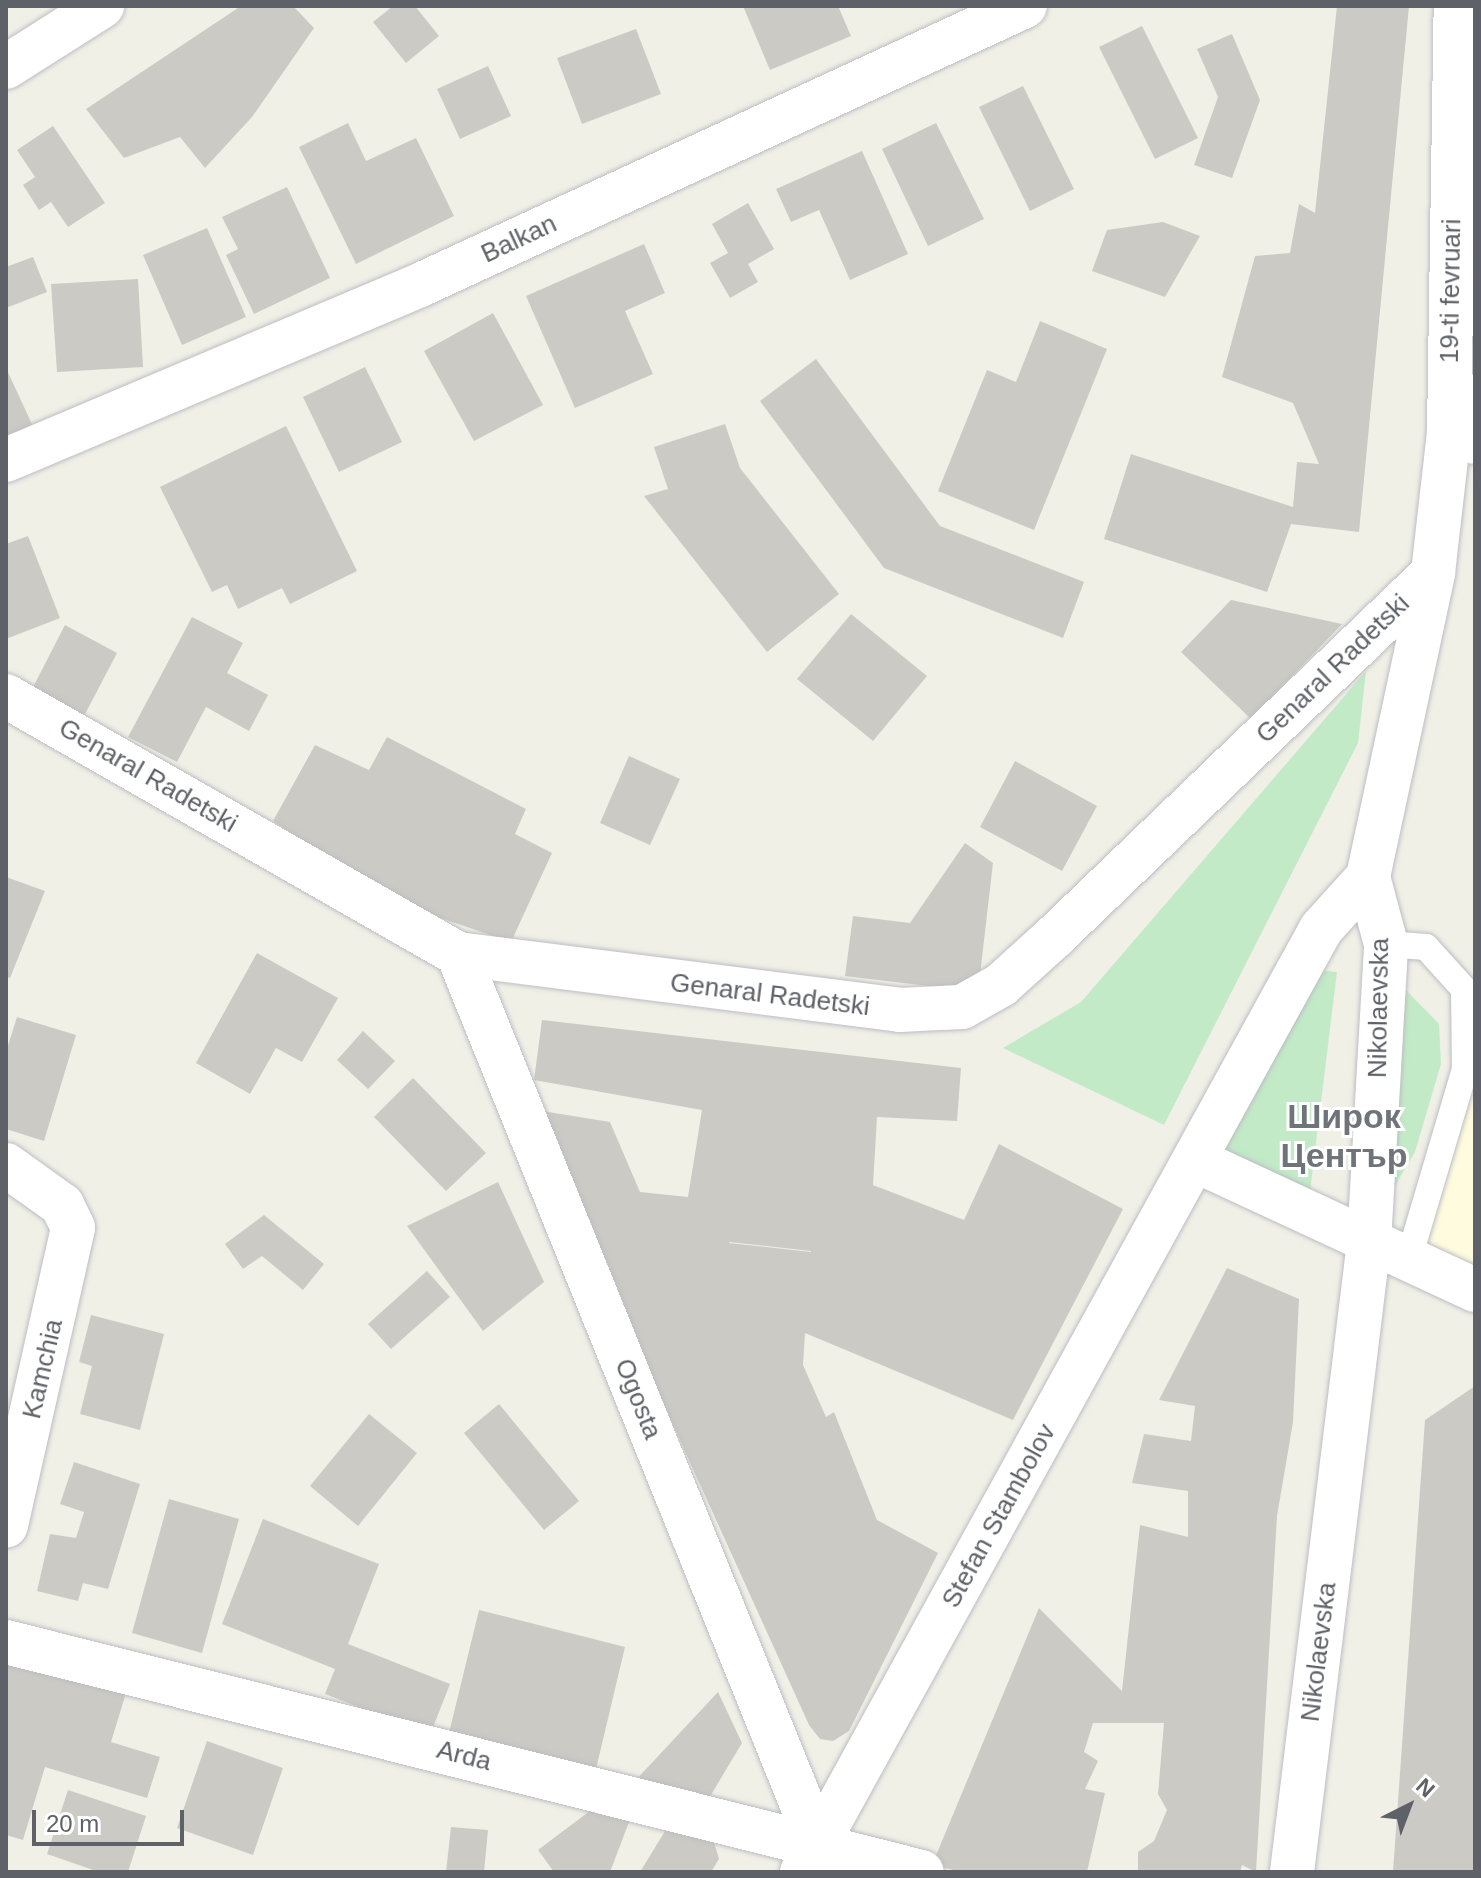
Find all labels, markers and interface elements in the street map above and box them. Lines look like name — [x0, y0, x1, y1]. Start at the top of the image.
street label: Balkan — [476, 208, 562, 270]
street label: 19-ti fevruari — [1434, 218, 1468, 364]
street label: Genaral Radetski — [1250, 588, 1416, 750]
street label: Genaral Radetski — [53, 712, 243, 840]
street label: Nikolaevska — [1362, 938, 1396, 1078]
street label: Genaral Radetski — [668, 967, 872, 1023]
district label: Широк Център — [1281, 1096, 1407, 1176]
street label: Kamchia — [16, 1316, 70, 1422]
street label: Ogosta — [608, 1354, 668, 1444]
street label: Stefan Stambolov — [936, 1419, 1062, 1613]
street label: Nikolaevska — [1295, 1581, 1343, 1723]
street label: Arda — [434, 1734, 494, 1778]
north arrow — [1369, 1766, 1449, 1846]
text: N — [1411, 1773, 1440, 1802]
scale bar — [36, 1794, 188, 1844]
text: 20 m — [46, 1810, 99, 1837]

